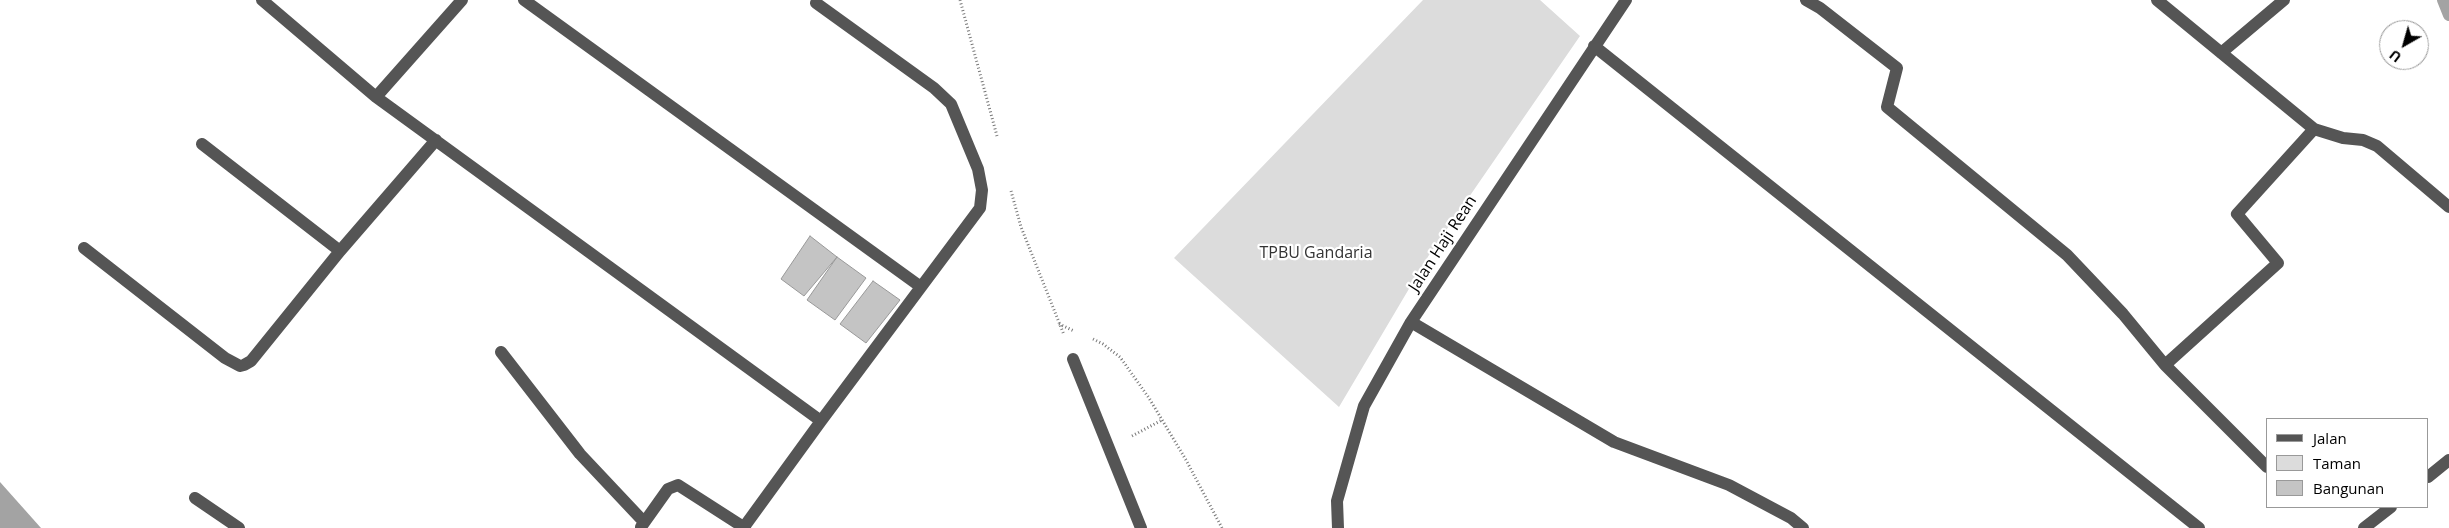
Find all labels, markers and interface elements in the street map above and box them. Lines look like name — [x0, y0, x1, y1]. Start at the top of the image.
north arrow — [2379, 20, 2429, 70]
text: U — [2385, 46, 2405, 67]
street label: Jalan Haji Rean — [1405, 192, 1481, 296]
park label: TPBU Gandaria — [1259, 243, 1373, 263]
legend — [2266, 418, 2429, 508]
text: Jalan — [2313, 428, 2347, 448]
text: Taman — [2313, 453, 2361, 473]
text: Bangunan — [2313, 478, 2384, 498]

